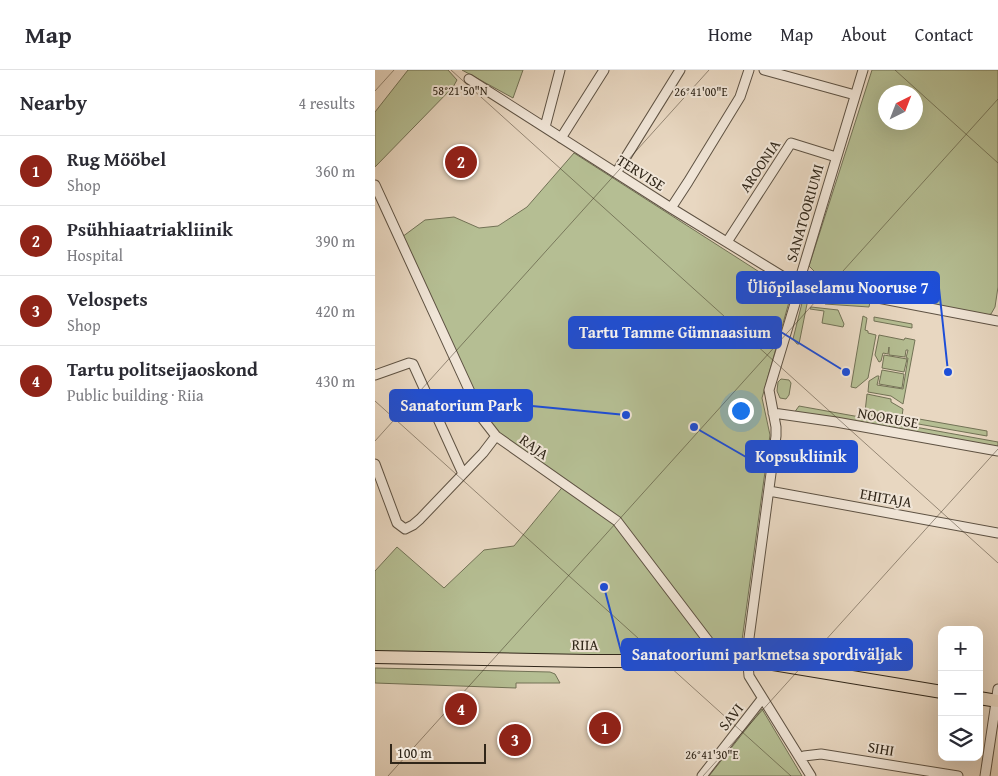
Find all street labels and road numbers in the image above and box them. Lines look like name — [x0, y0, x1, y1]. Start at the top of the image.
street label: AROONIA — [734, 135, 785, 196]
street label: TERVISE — [613, 150, 670, 196]
street label: SANATOORIUMI — [780, 161, 829, 264]
street label: NOORUSE — [856, 402, 921, 433]
street label: RAJA — [515, 429, 553, 464]
street label: EHITAJA — [858, 483, 914, 512]
street label: RIIA — [571, 634, 599, 655]
street label: SAVI — [713, 699, 748, 735]
street label: SIHI — [866, 736, 896, 761]

